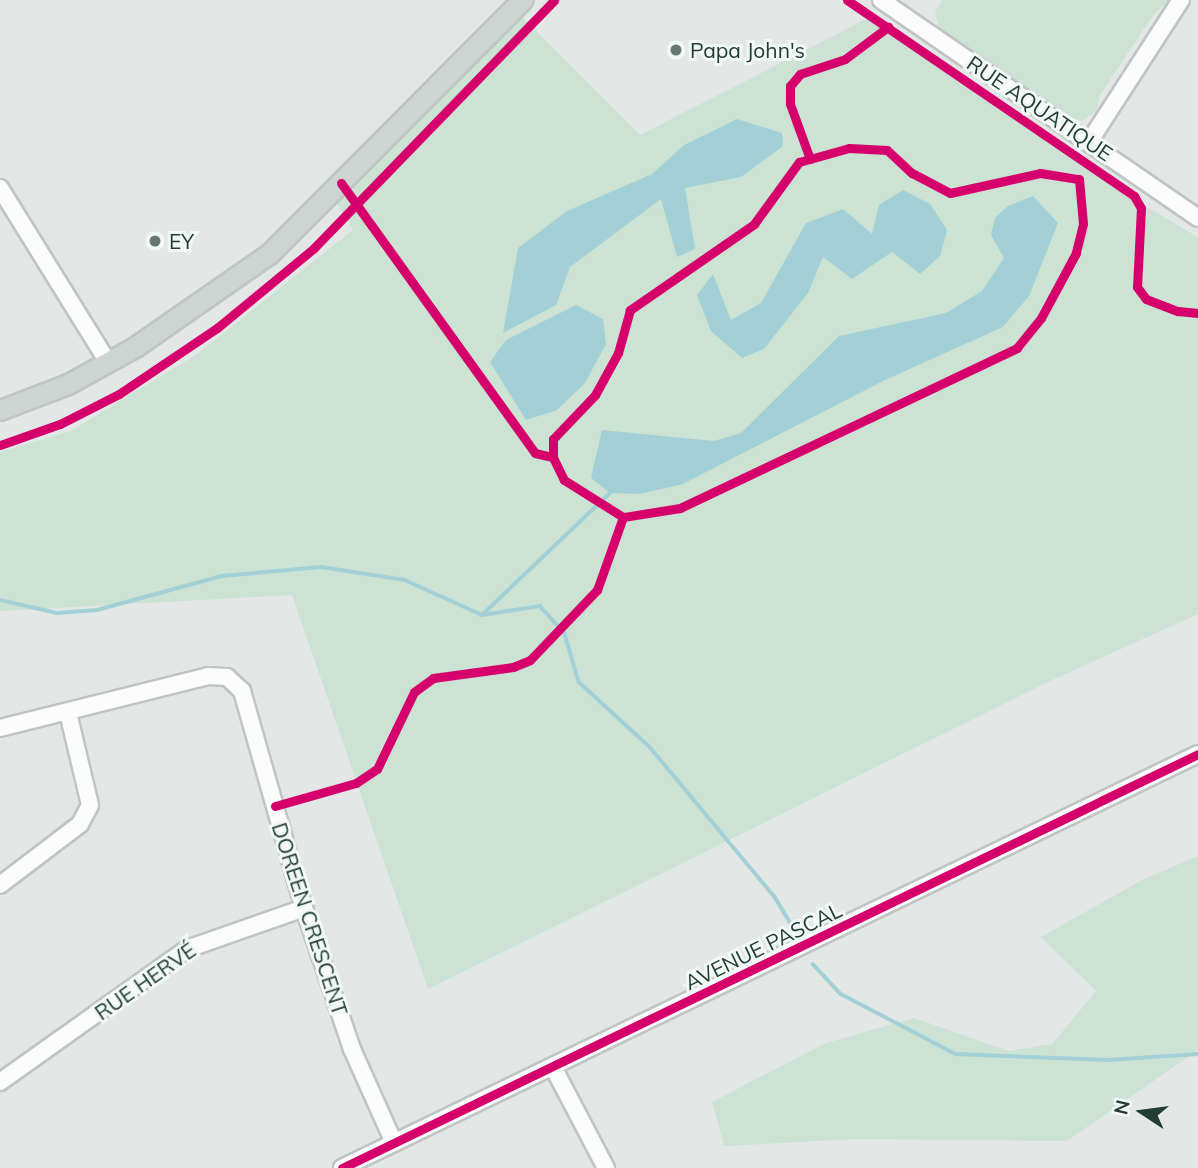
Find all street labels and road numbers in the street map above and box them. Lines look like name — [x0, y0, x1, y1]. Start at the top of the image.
street label: RUE AQUATIQUE — [962, 50, 1118, 166]
street label: DOREEN CRESCENT — [267, 819, 353, 1019]
street label: AVENUE PASCAL — [680, 897, 846, 995]
street label: RUE HERVÉ — [90, 937, 200, 1025]

